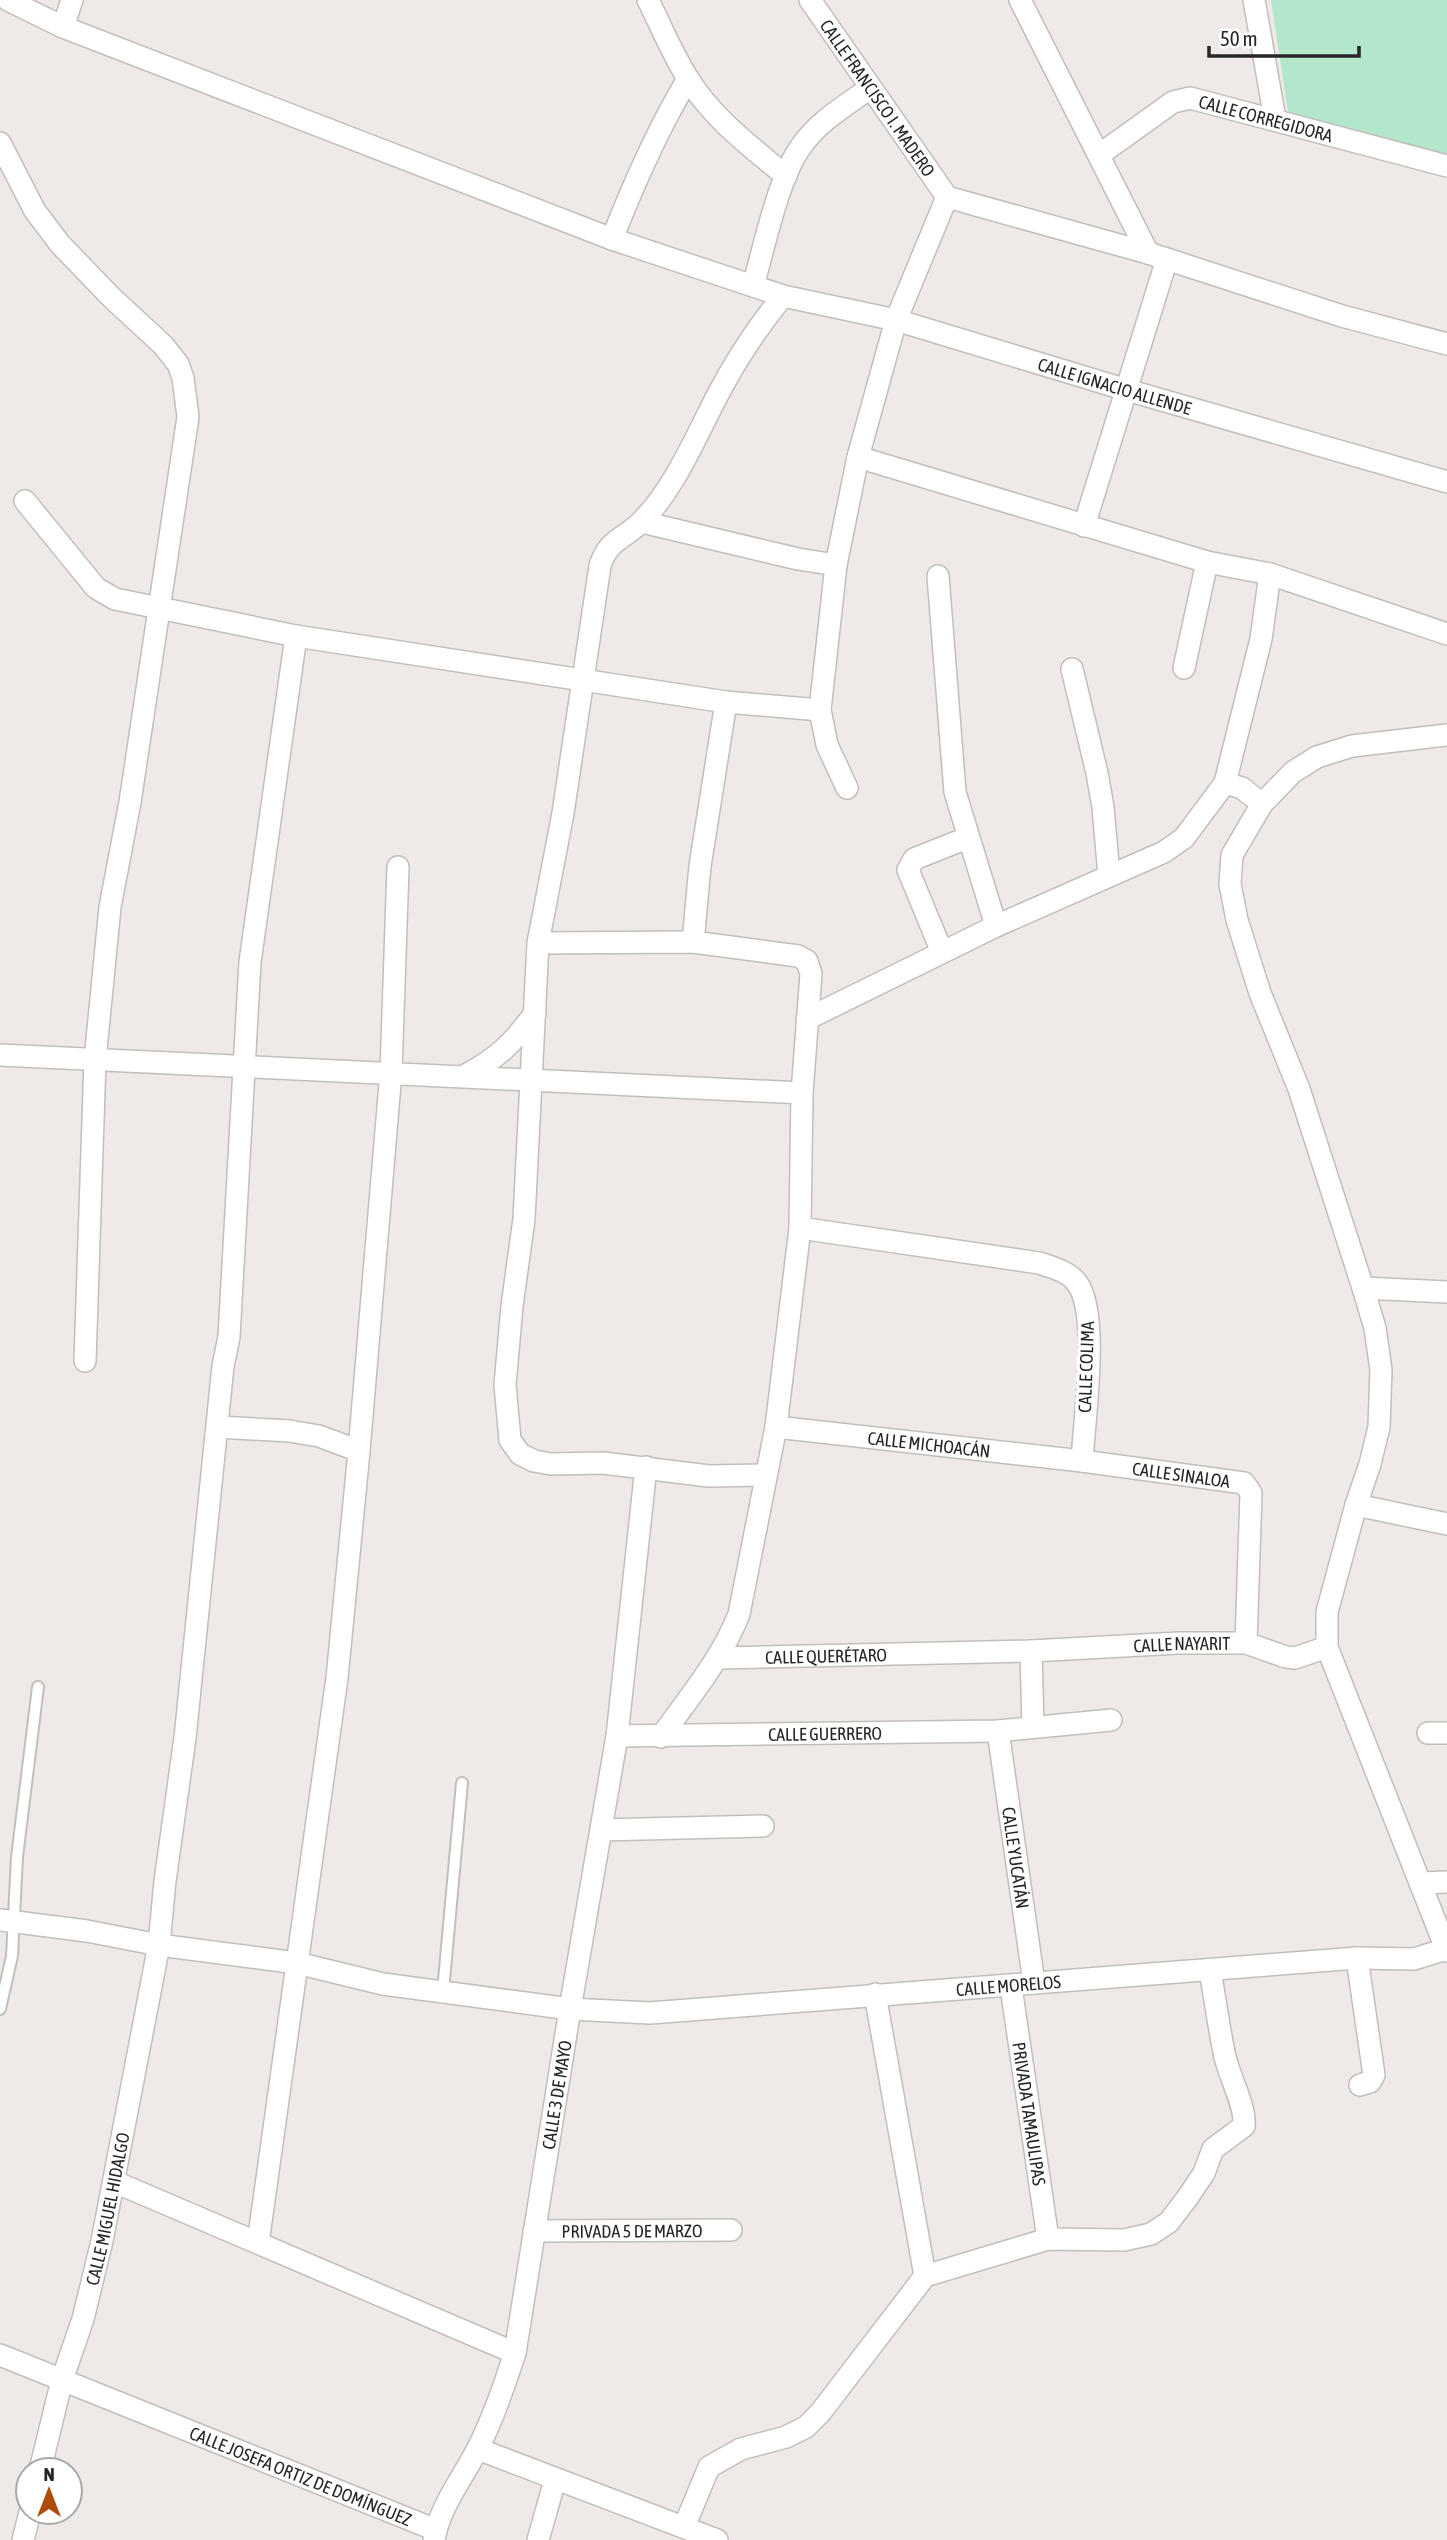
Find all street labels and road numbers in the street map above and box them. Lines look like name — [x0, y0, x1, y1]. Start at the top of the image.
street label: CALLE FRANCISCO I. MADERO — [816, 15, 940, 180]
street label: CALLE CORREGIDORA — [1197, 90, 1335, 146]
street label: CALLE IGNACIO ALLENDE — [1035, 353, 1194, 419]
street label: CALLE COLIMA — [1074, 1321, 1098, 1413]
street label: CALLE MICHOACÁN — [867, 1427, 991, 1461]
street label: CALLE SINALOA — [1131, 1457, 1232, 1492]
street label: CALLE NAYARIT — [1133, 1633, 1230, 1656]
street label: CALLE QUERÉTARO — [765, 1644, 887, 1667]
street label: CALLE GUERRERO — [768, 1722, 882, 1745]
street label: CALLE YUCATÁN — [998, 1805, 1034, 1910]
street label: CALLE MORELOS — [955, 1971, 1062, 2000]
street label: CALLE 3 DE MAYO — [537, 2039, 575, 2151]
street label: PRIVADA TAMAULIPAS — [1009, 2041, 1051, 2187]
street label: CALLE MIGUEL HIDALGO — [81, 2131, 133, 2287]
street label: PRIVADA 5 DE MARZO — [562, 2220, 702, 2241]
street label: CALLE JOSEFA ORTIZ DE DOMÍNGUEZ — [187, 2422, 415, 2530]

